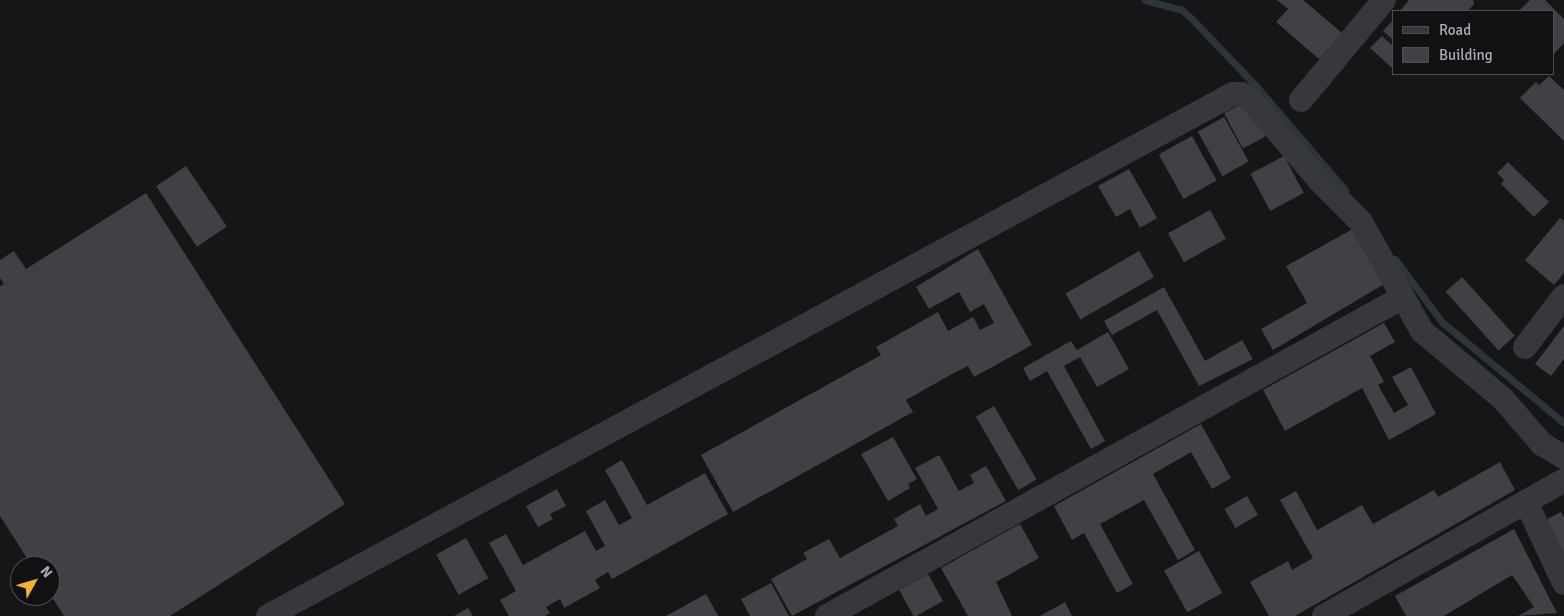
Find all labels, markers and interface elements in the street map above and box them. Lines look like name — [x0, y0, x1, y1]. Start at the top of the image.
legend — [1392, 10, 1554, 75]
text: Road — [1439, 21, 1471, 39]
text: Building — [1439, 46, 1493, 64]
north arrow — [10, 556, 60, 606]
text: N — [37, 563, 56, 581]

